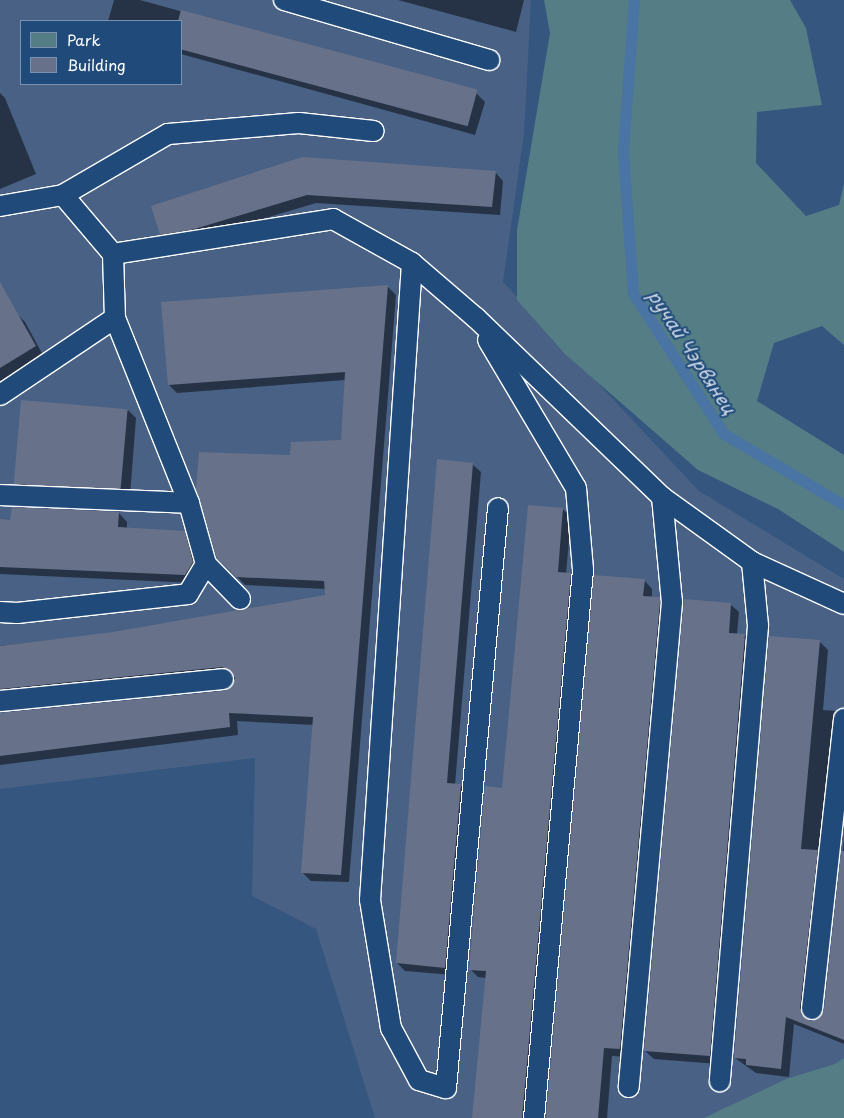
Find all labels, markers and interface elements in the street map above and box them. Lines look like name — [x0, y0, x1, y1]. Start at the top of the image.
legend — [20, 20, 182, 85]
text: Park — [67, 28, 101, 51]
text: Building — [67, 53, 126, 76]
water label: ручай Чэрвянец — [644, 286, 740, 418]

